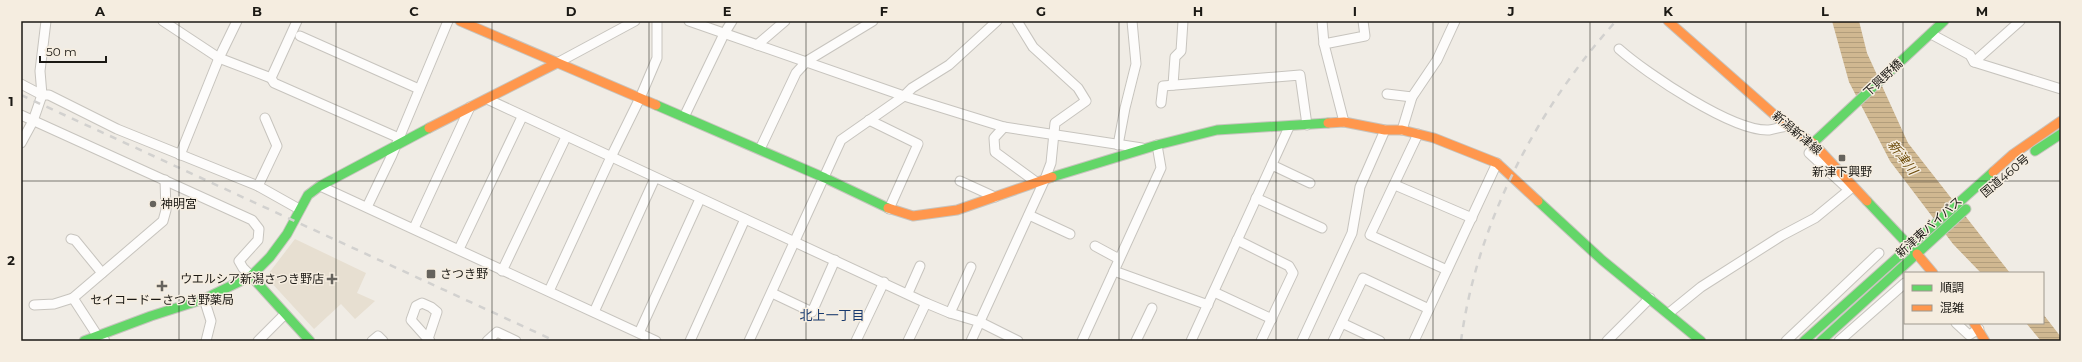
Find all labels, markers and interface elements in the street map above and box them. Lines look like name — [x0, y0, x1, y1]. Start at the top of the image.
text: A — [94, 3, 106, 19]
text: B — [252, 3, 262, 19]
text: C — [409, 3, 419, 19]
text: D — [566, 3, 577, 19]
text: E — [723, 3, 732, 19]
text: F — [880, 3, 888, 19]
text: G — [1036, 3, 1046, 19]
text: H — [1193, 3, 1203, 19]
text: I — [1353, 3, 1357, 19]
text: J — [1506, 3, 1515, 19]
text: K — [1663, 3, 1673, 19]
text: L — [1821, 3, 1829, 19]
text: M — [1976, 3, 1988, 19]
scale bar — [40, 38, 106, 64]
text: 50 m — [46, 44, 77, 59]
street label: 下興野橋 — [1860, 56, 1905, 99]
text: 1 — [8, 93, 14, 109]
street label: 新潟新津線 — [1770, 108, 1825, 158]
water label: 新津川 — [1885, 137, 1922, 179]
street label: 国道460号 — [1977, 151, 2032, 200]
marker: 新津下興野 — [1837, 153, 1847, 163]
place label: 新津下興野 — [1812, 164, 1872, 179]
street label: 新津東バイパス — [1893, 193, 1965, 260]
place label: 神明宮 — [161, 196, 197, 211]
marker: 神明宮 — [148, 199, 158, 209]
text: 2 — [7, 252, 15, 268]
place label: さつき野 — [440, 266, 488, 281]
marker: さつき野 — [425, 268, 437, 280]
place label: ウエルシア新潟さつき野店 — [180, 271, 324, 286]
legend — [1904, 272, 2044, 324]
marker: ウエルシア新潟さつき野店 — [327, 274, 337, 284]
text: 順調 — [1940, 280, 1964, 295]
marker: セイコードーさつき野薬局 — [157, 281, 167, 291]
place label: セイコードーさつき野薬局 — [90, 292, 234, 307]
text: 混雑 — [1940, 300, 1964, 315]
district label: 北上一丁目 — [799, 307, 865, 323]

